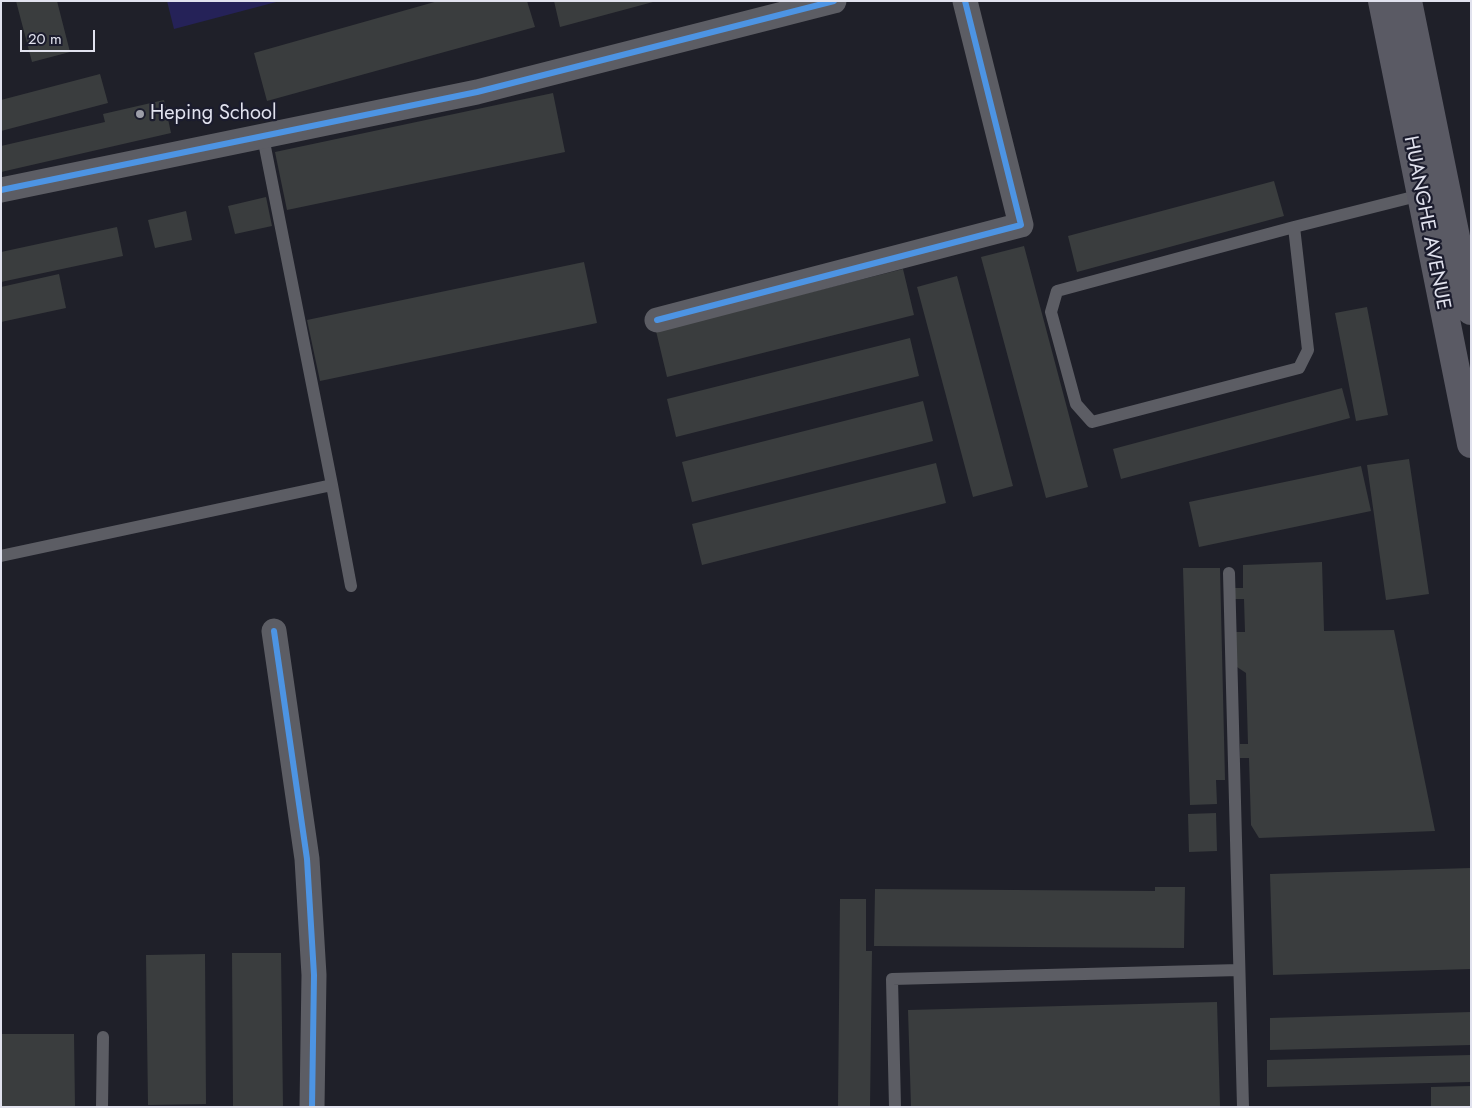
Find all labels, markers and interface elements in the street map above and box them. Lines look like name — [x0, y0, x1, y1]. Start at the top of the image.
scale bar — [22, 20, 98, 52]
text: 20 m — [28, 28, 62, 50]
place label: Heping School — [150, 102, 277, 126]
marker: Heping School — [134, 108, 146, 120]
street label: HUANGHE AVENUE — [1397, 134, 1455, 312]

